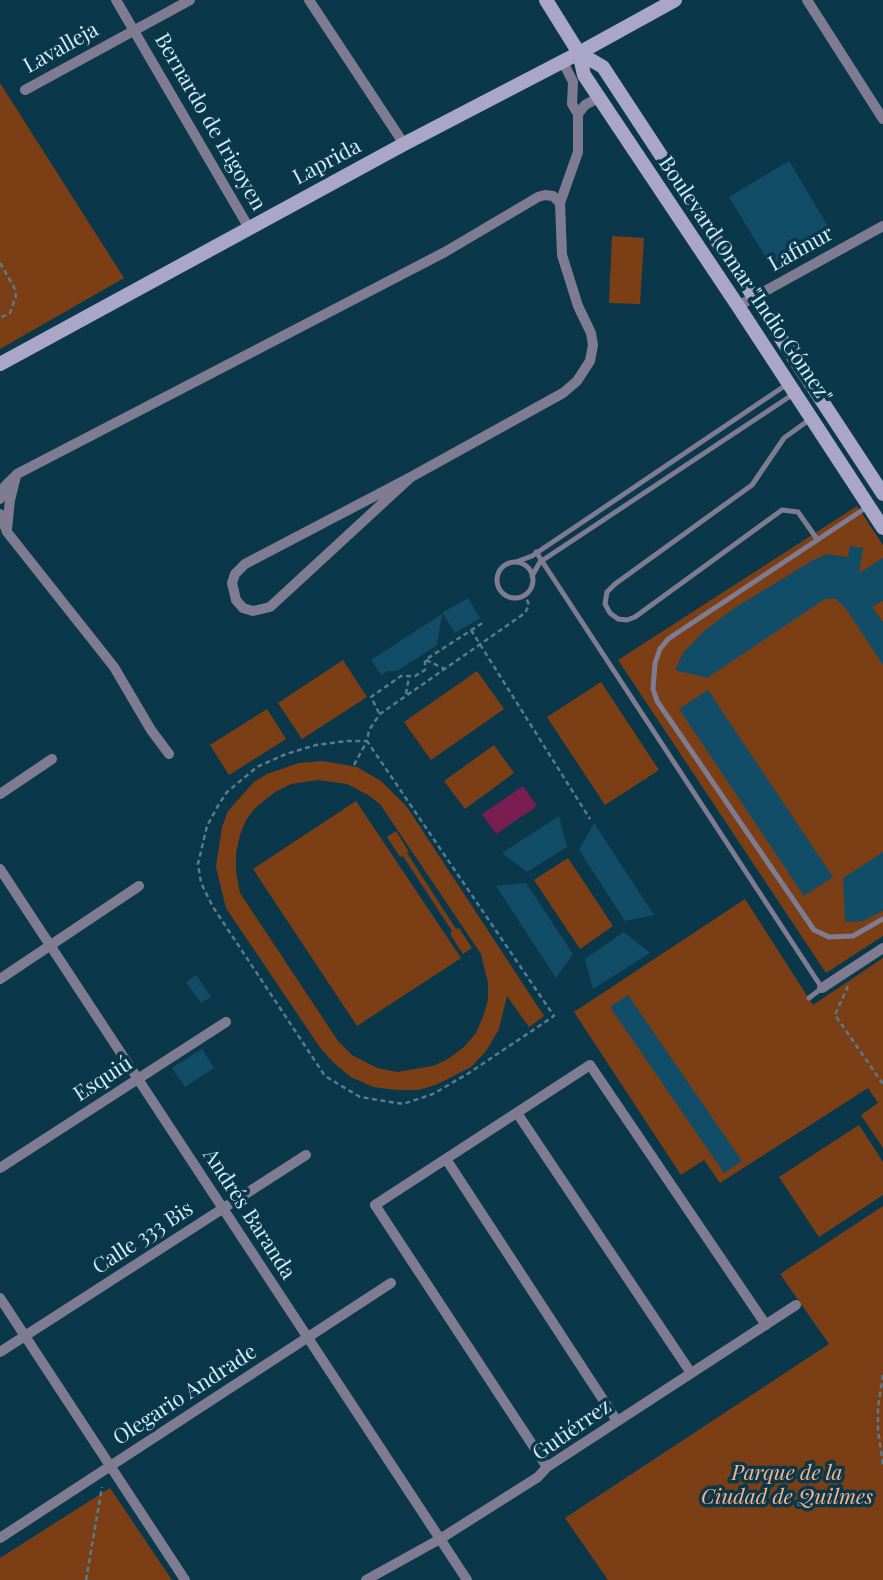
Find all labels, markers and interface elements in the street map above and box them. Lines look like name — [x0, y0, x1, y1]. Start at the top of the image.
street label: Lavalleja — [19, 17, 103, 79]
street label: Bernardo de Irigoyen — [149, 29, 271, 215]
street label: Laprida — [289, 134, 365, 190]
street label: Boulevard Omar "Indio Gómez" — [653, 152, 837, 408]
street label: Lafinur — [764, 221, 838, 277]
street label: Esquiú — [69, 1051, 137, 1107]
street label: Andrés Baranda — [197, 1144, 301, 1284]
street label: Calle 333 Bis — [88, 1196, 198, 1280]
street label: Olegario Andrade — [109, 1339, 261, 1451]
street label: Gutiérrez — [528, 1394, 616, 1466]
park label: Parque de la Ciudad de Quilmes — [701, 1460, 873, 1510]

